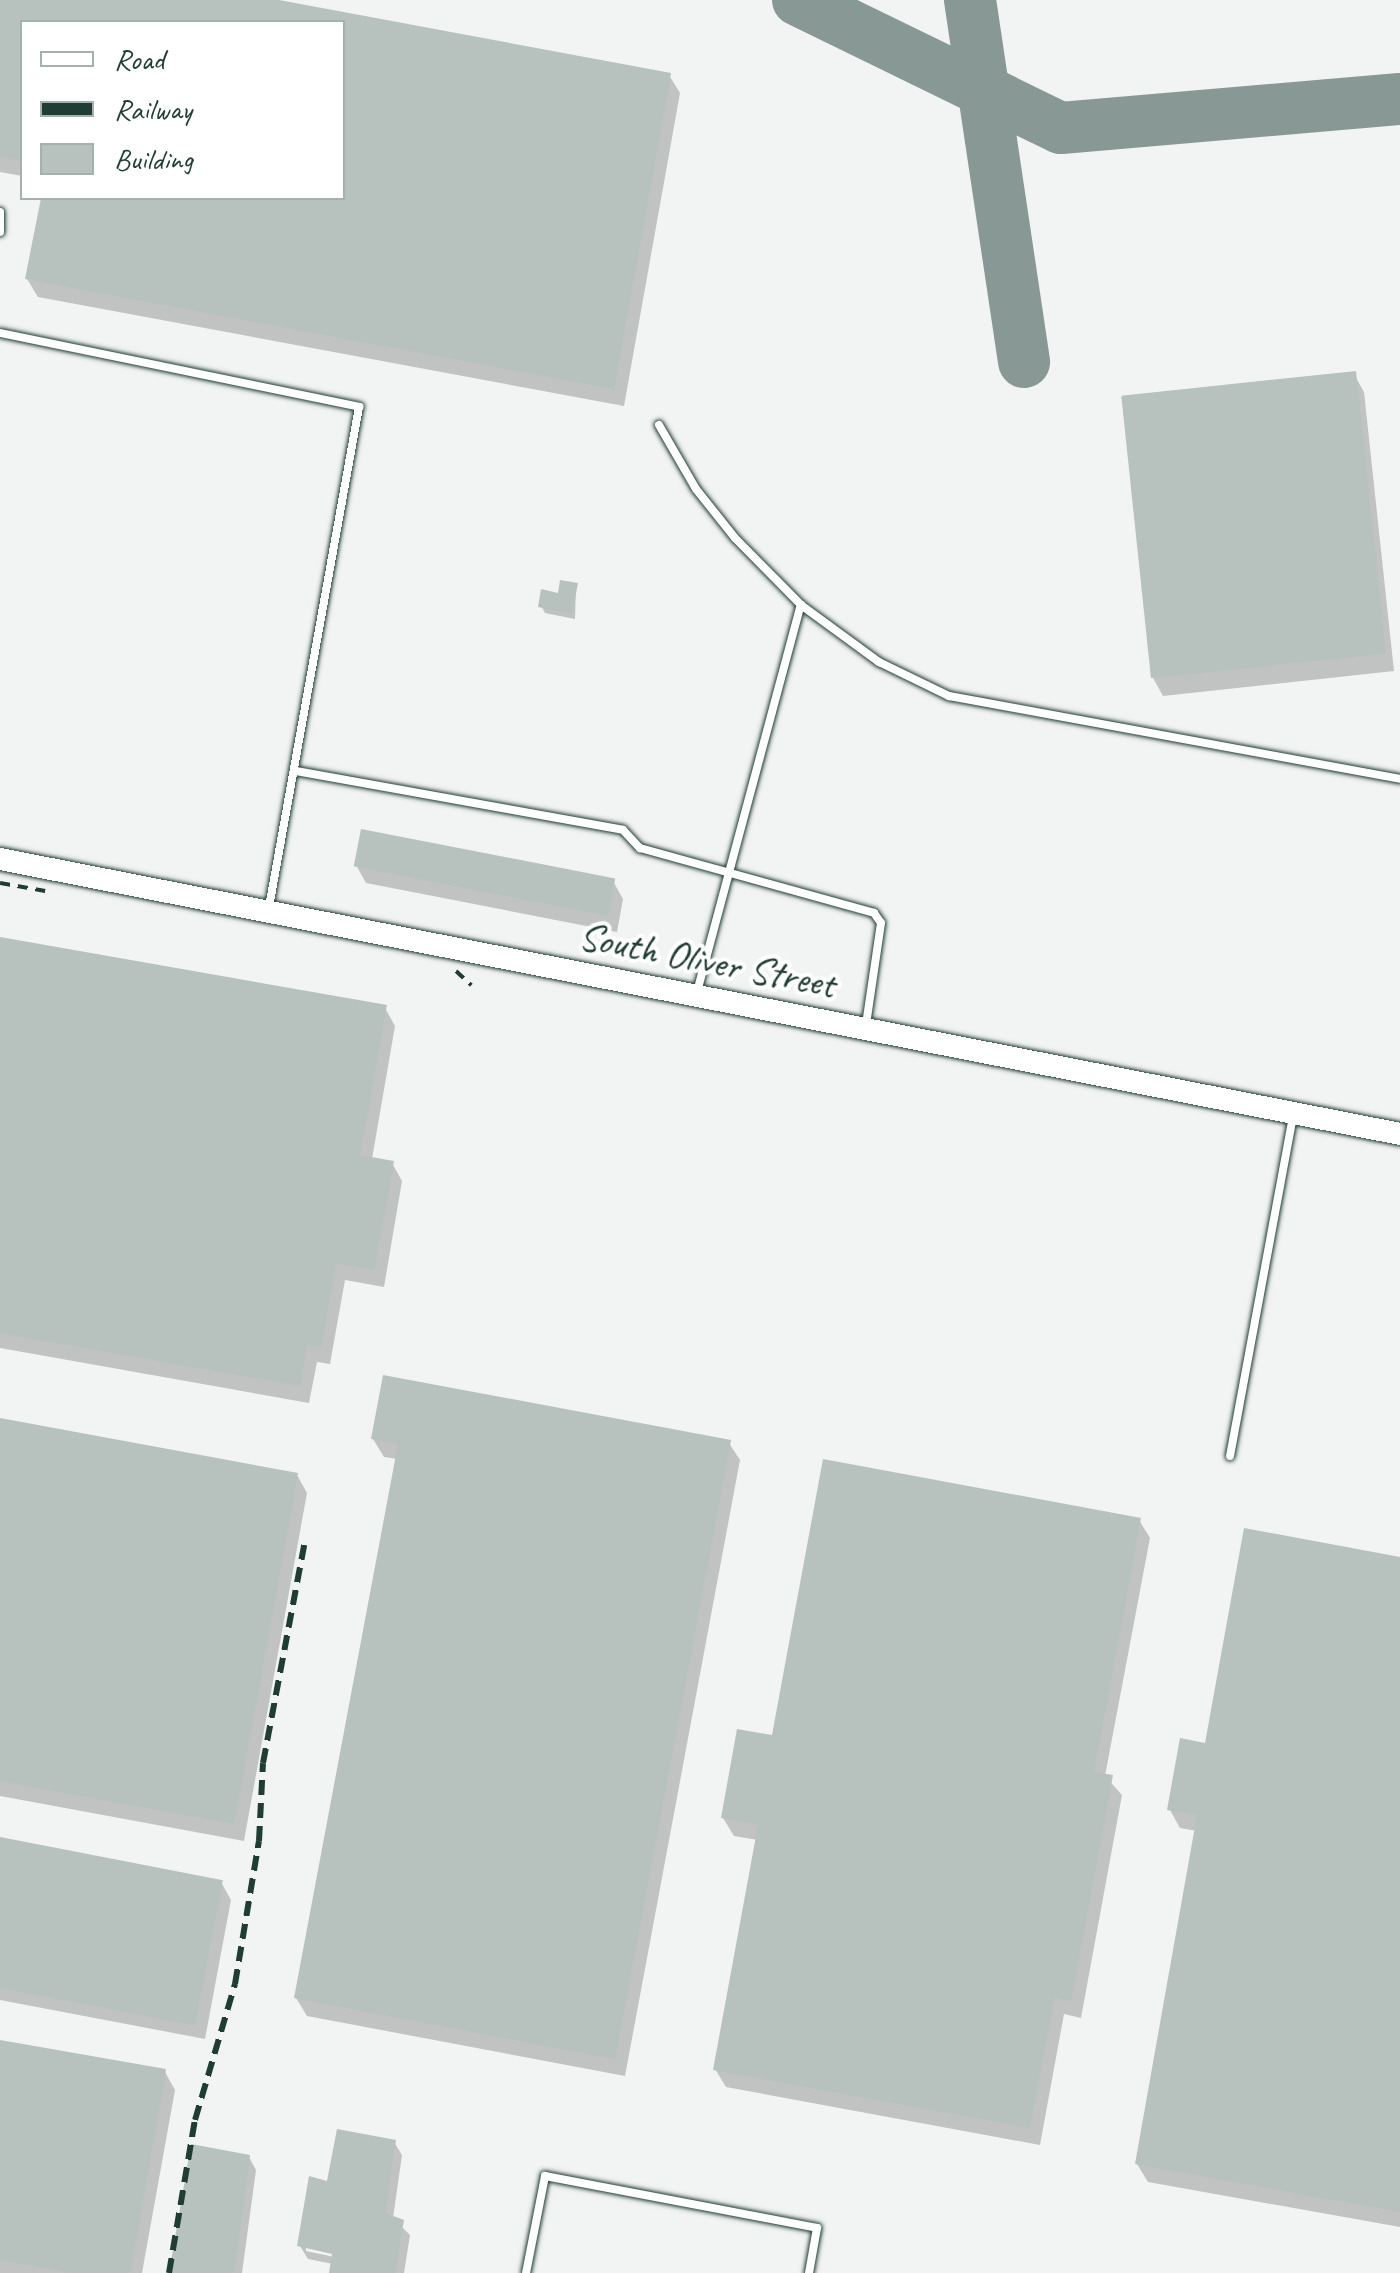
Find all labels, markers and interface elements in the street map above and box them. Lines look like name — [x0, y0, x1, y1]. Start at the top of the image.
legend — [20, 20, 345, 200]
text: Road — [114, 40, 164, 78]
text: Railway — [114, 90, 192, 128]
text: Building — [114, 140, 193, 178]
street label: South Oliver Street — [574, 912, 840, 1008]

